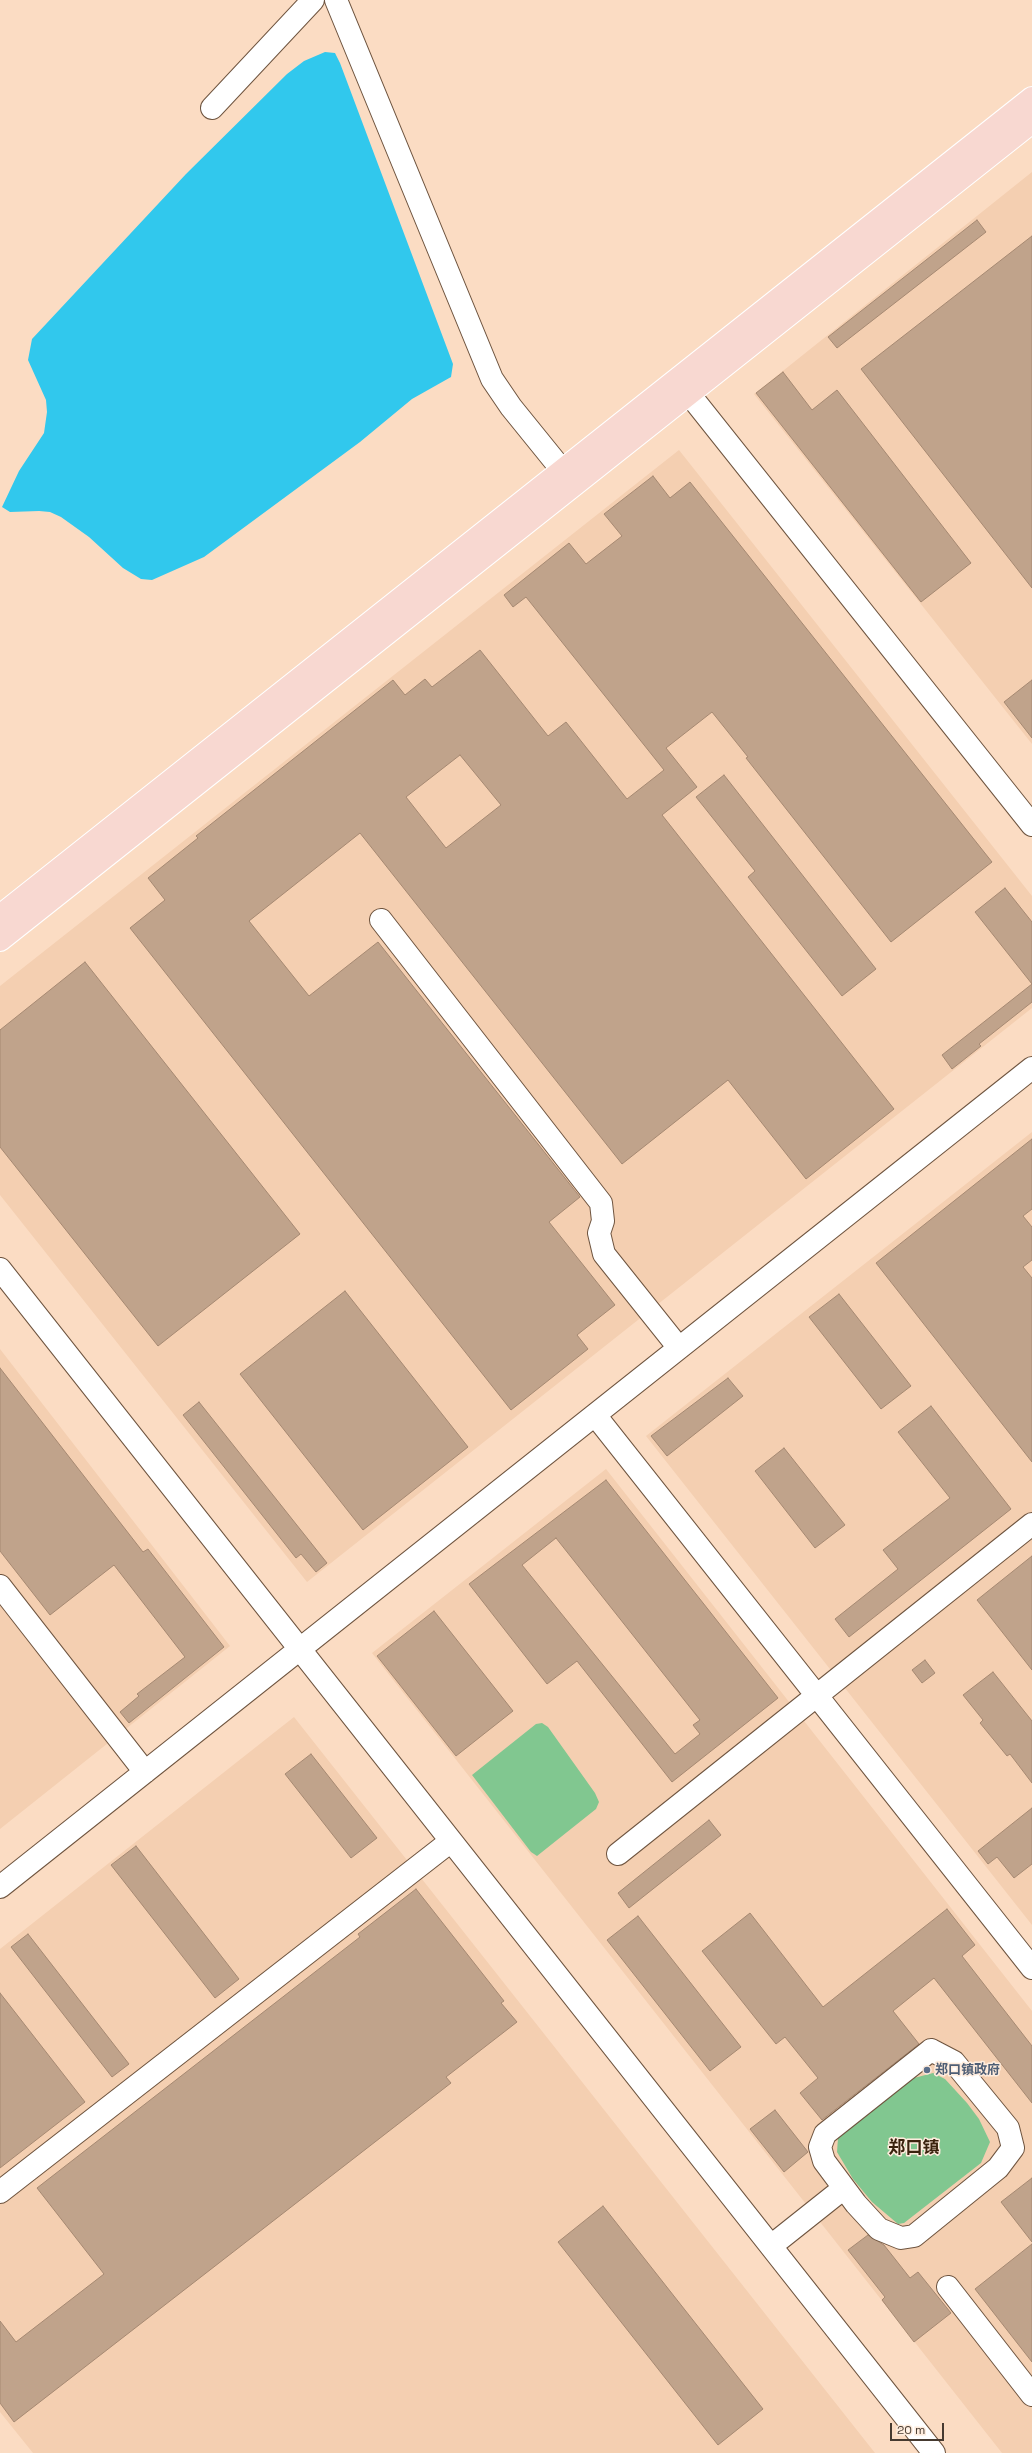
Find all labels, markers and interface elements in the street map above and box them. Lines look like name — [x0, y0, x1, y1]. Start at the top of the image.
place label: 郑口镇政府 — [935, 2062, 1000, 2078]
marker: 郑口镇政府 — [922, 2065, 932, 2075]
district label: 郑口镇 — [889, 2138, 939, 2158]
scale bar — [892, 2415, 946, 2441]
text: 20 m — [897, 2422, 925, 2438]

